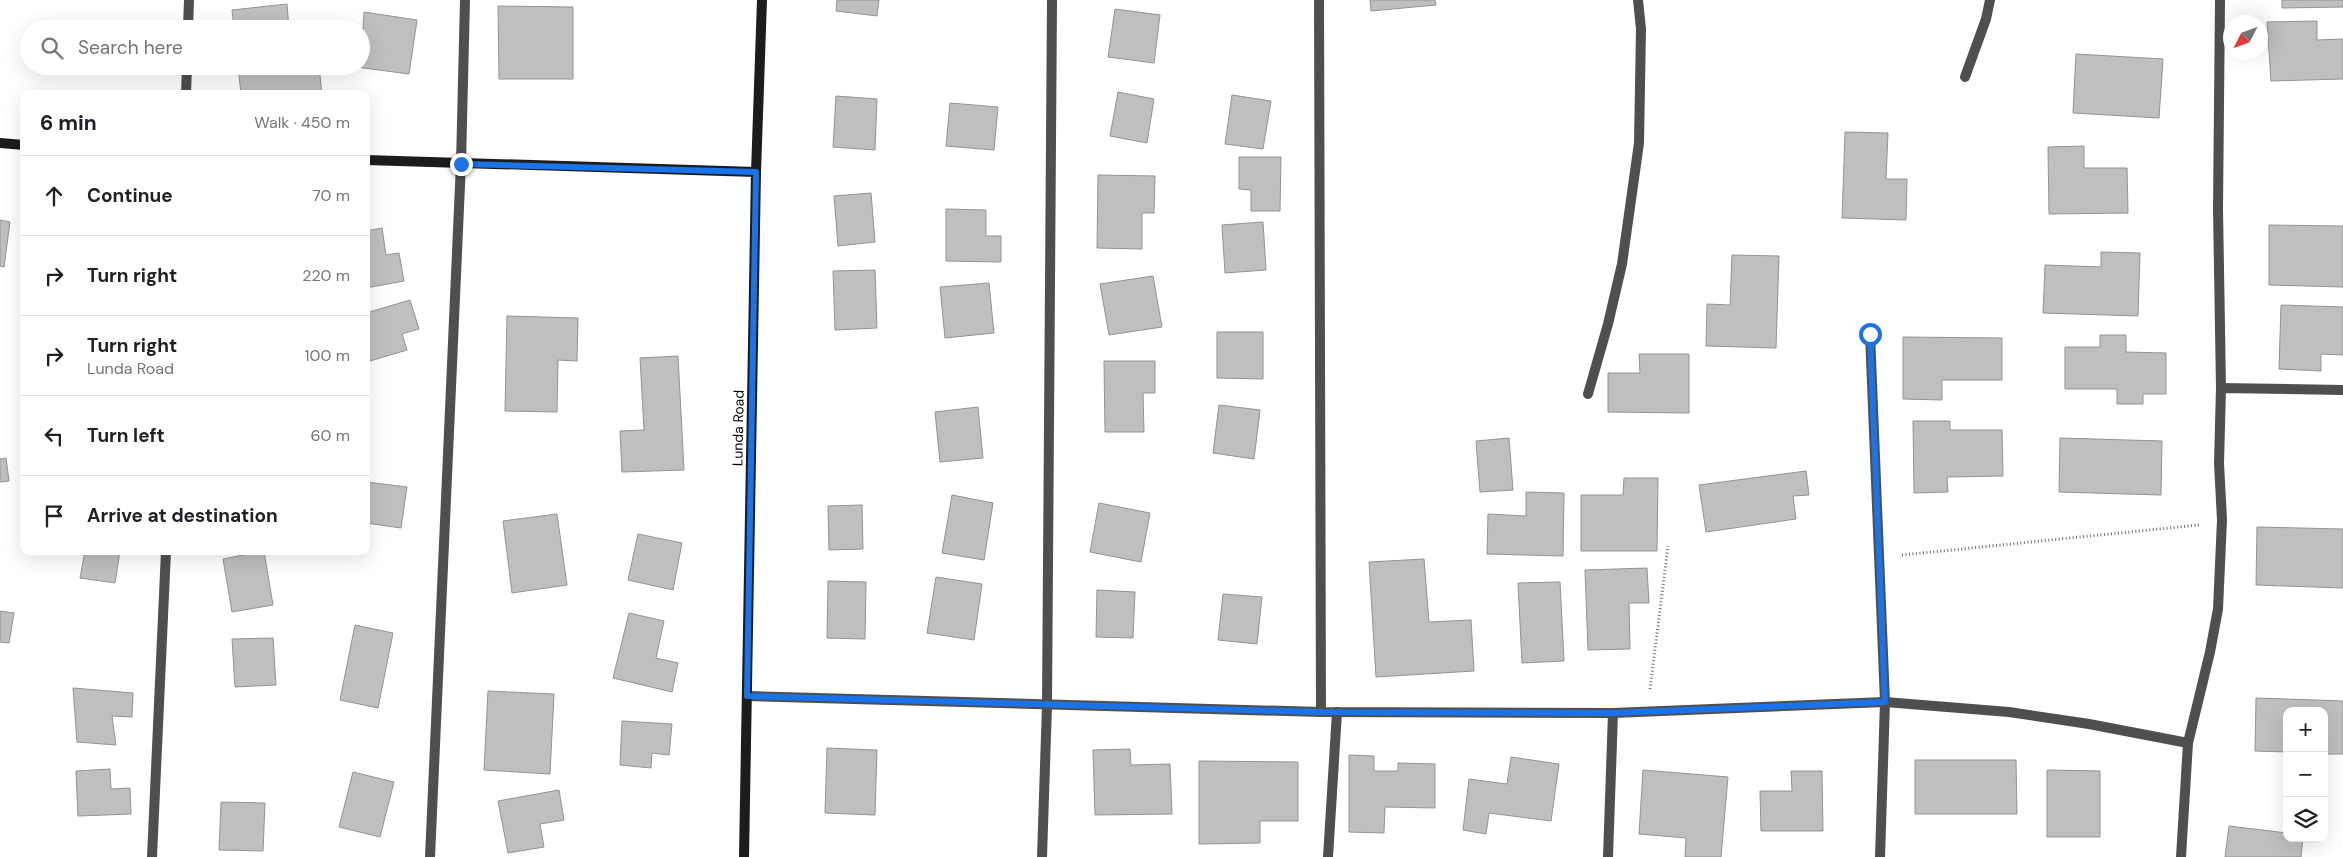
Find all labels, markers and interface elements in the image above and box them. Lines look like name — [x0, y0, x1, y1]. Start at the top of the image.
north arrow — [2223, 15, 2268, 60]
search box — [20, 20, 370, 75]
icon: search — [38, 34, 66, 62]
text: Search here — [78, 35, 183, 60]
text: 6 min — [40, 109, 97, 137]
text: Walk · 450 m — [254, 112, 350, 133]
route end — [450, 153, 473, 176]
icon: ahead — [40, 182, 68, 210]
text: Continue — [87, 183, 173, 208]
text: 70 m — [312, 185, 350, 206]
icon: right — [40, 262, 68, 290]
text: Turn right — [87, 263, 177, 288]
text: 220 m — [302, 265, 350, 286]
route start — [1859, 323, 1882, 346]
text: Turn right — [87, 333, 177, 358]
icon: right — [40, 342, 68, 370]
text: 100 m — [305, 345, 350, 366]
text: Lunda Road — [87, 358, 174, 379]
street label: Lunda Road — [728, 390, 748, 466]
icon: left — [40, 422, 68, 450]
text: Turn left — [87, 423, 165, 448]
text: 60 m — [310, 425, 350, 446]
icon: arrive — [40, 502, 68, 530]
text: Arrive at destination — [87, 503, 278, 528]
map controls — [2283, 707, 2328, 842]
button: + — [2283, 707, 2328, 752]
button: − — [2283, 752, 2328, 797]
button: layers — [2283, 797, 2328, 842]

